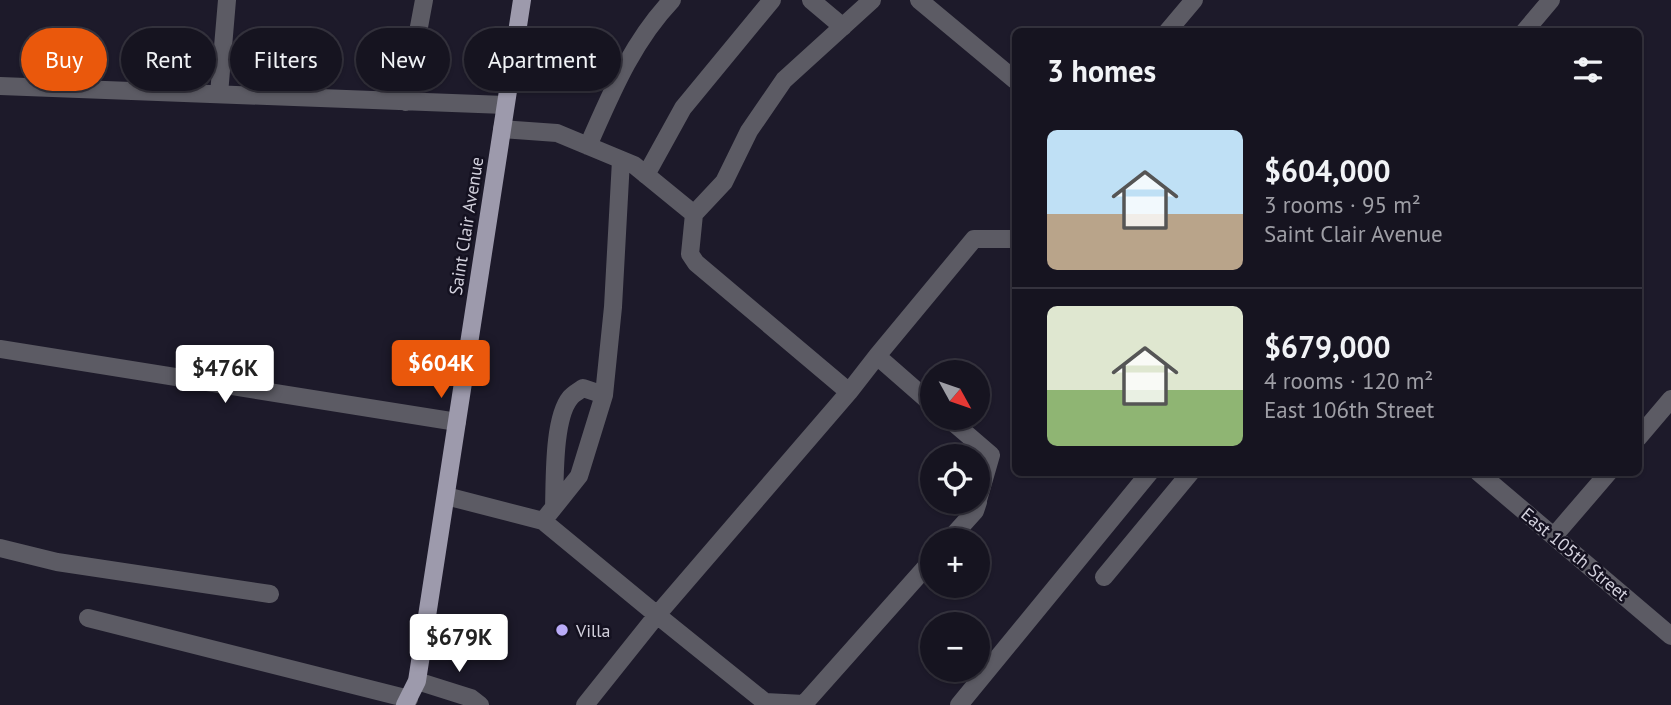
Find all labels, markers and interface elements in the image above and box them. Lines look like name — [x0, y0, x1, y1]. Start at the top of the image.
chip: Buy — [21, 28, 107, 91]
chip: Rent — [121, 28, 216, 91]
chip: Filters — [230, 28, 342, 91]
chip: New — [356, 28, 450, 91]
chip: Apartment — [464, 28, 621, 91]
text: 3 homes — [1047, 51, 1156, 90]
icon: filters — [1569, 51, 1607, 89]
text: $604,000 — [1264, 151, 1391, 190]
street label: Saint Clair Avenue — [444, 155, 488, 297]
icon: home — [1103, 158, 1187, 242]
text: 3 rooms · 95 m² — [1264, 190, 1421, 219]
text: Saint Clair Avenue — [1264, 219, 1443, 248]
text: $679,000 — [1264, 327, 1391, 366]
icon: home — [1103, 334, 1187, 418]
pin: $604K — [392, 340, 490, 400]
pin: $476K — [176, 346, 274, 405]
text: $604K — [408, 348, 474, 377]
text: $476K — [192, 353, 258, 382]
north arrow — [920, 360, 990, 430]
map controls — [920, 360, 990, 682]
text: 4 rooms · 120 m² — [1264, 366, 1433, 395]
text: East 106th Street — [1264, 395, 1434, 424]
button: locate — [920, 444, 990, 514]
street label: East 105th Street — [1517, 502, 1633, 606]
button: + — [920, 528, 990, 598]
button: − — [920, 612, 990, 682]
pin: $679K — [410, 614, 508, 674]
place label: Villa — [575, 619, 611, 642]
text: $679K — [426, 622, 492, 651]
marker: Villa — [554, 622, 570, 638]

